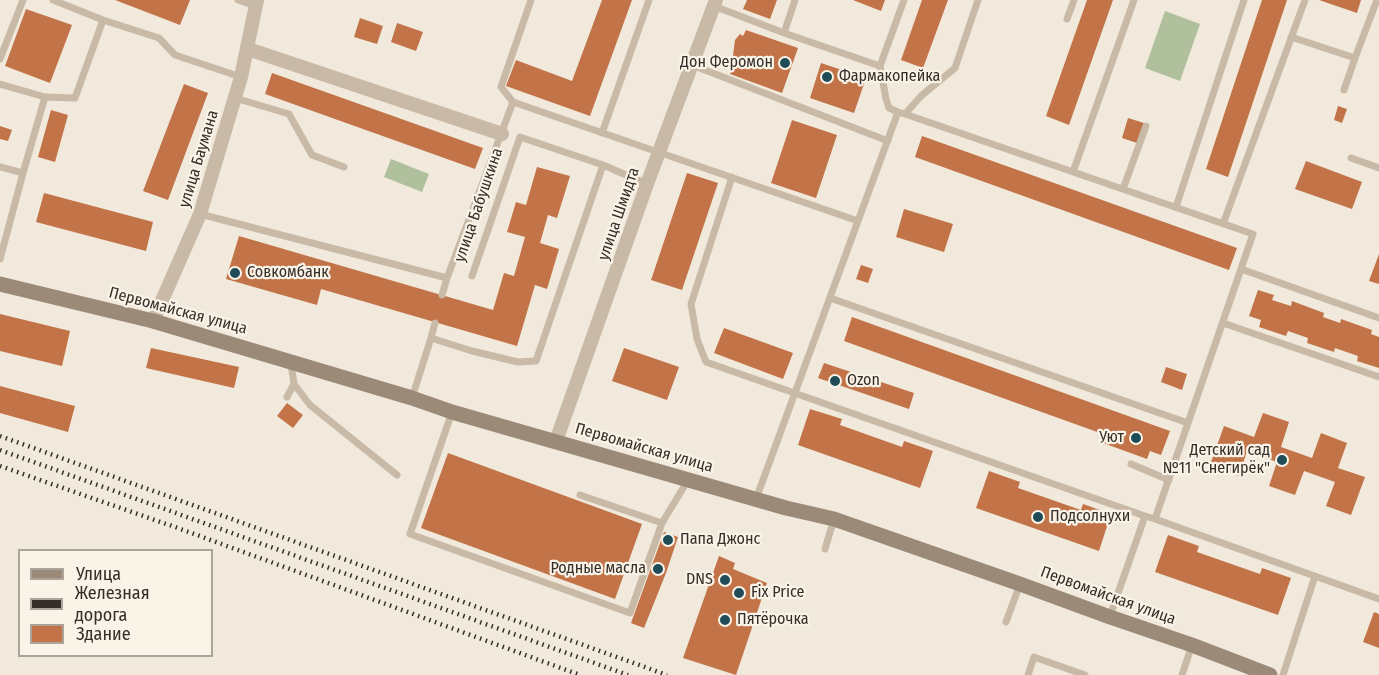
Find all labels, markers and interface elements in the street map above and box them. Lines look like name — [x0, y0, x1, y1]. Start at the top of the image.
place label: Дон Феромон — [680, 53, 773, 73]
marker: Дон Феромон — [778, 56, 792, 70]
place label: Фармакопейка — [839, 67, 940, 87]
marker: Фармакопейка — [820, 70, 834, 84]
street label: улица Баумана — [175, 108, 223, 210]
street label: улица Бабушкина — [450, 145, 508, 265]
street label: улица Шмидта — [594, 165, 644, 263]
place label: Совкомбанк — [247, 263, 329, 283]
marker: Совкомбанк — [228, 266, 242, 280]
street label: Первомайская улица — [107, 283, 249, 339]
place label: Ozon — [847, 371, 880, 391]
marker: Ozon — [828, 374, 842, 388]
street label: Первомайская улица — [573, 419, 715, 477]
place label: Уют — [1099, 428, 1124, 448]
marker: Уют — [1129, 431, 1143, 445]
place label: Детский сад №11 "Снегирёк" — [1163, 441, 1270, 479]
marker: Детский сад №11 "Снегирёк" — [1275, 453, 1289, 467]
place label: Подсолнухи — [1050, 507, 1130, 527]
marker: Подсолнухи — [1031, 510, 1045, 524]
place label: Папа Джонс — [680, 530, 760, 550]
marker: Папа Джонс — [661, 533, 675, 547]
legend — [18, 549, 213, 657]
place label: Родные масла — [550, 559, 646, 579]
marker: Родные масла — [651, 562, 665, 576]
text: Улица — [76, 563, 121, 585]
street label: Первомайская улица — [1038, 563, 1178, 629]
place label: DNS — [686, 570, 713, 590]
marker: DNS — [718, 573, 732, 587]
text: Железная дорога — [75, 582, 150, 626]
place label: Fix Price — [751, 583, 804, 603]
marker: Fix Price — [732, 586, 746, 600]
place label: Пятёрочка — [737, 610, 809, 630]
marker: Пятёрочка — [718, 613, 732, 627]
text: Здание — [76, 623, 131, 645]

